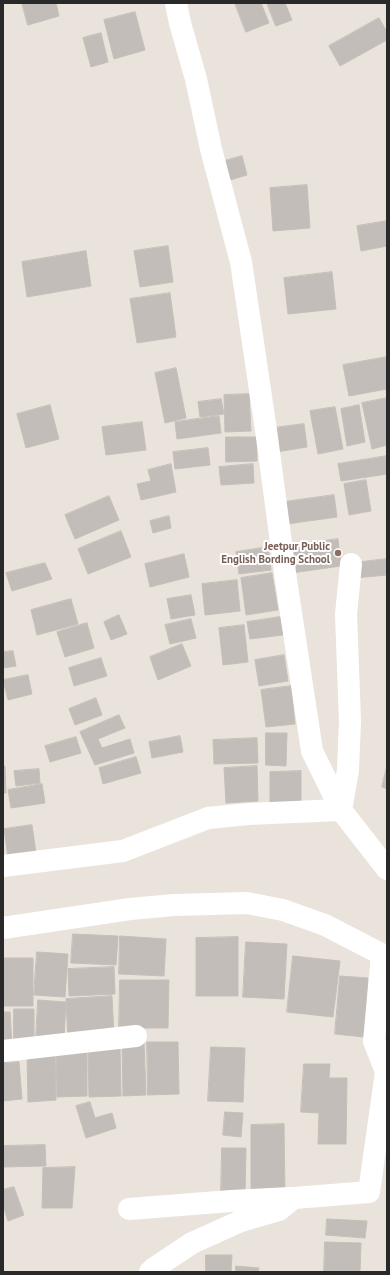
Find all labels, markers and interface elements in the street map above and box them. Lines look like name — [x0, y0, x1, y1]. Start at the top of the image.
place label: Jeetpur Public English Bording School — [221, 540, 330, 566]
marker: Jeetpur Public English Bording School — [333, 548, 343, 558]

